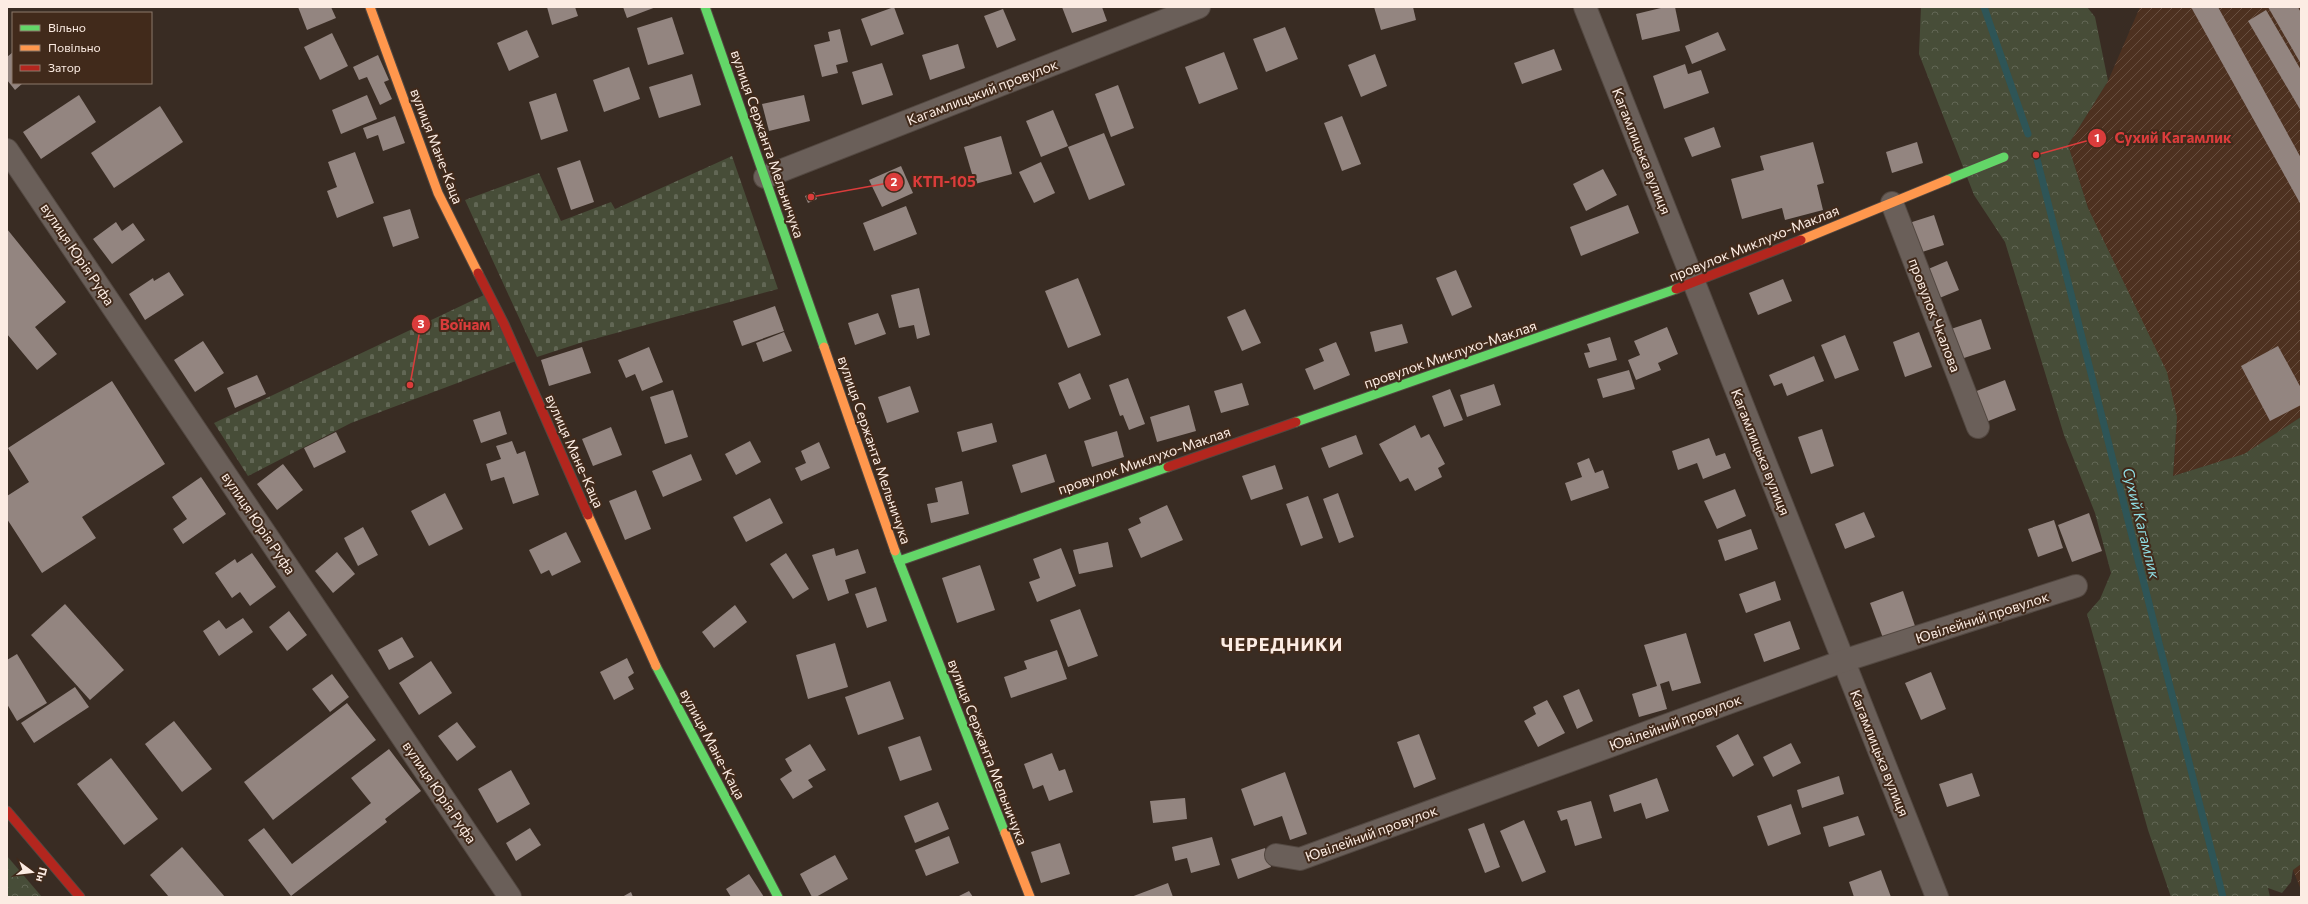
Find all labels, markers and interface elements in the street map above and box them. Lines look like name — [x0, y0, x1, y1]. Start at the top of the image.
legend — [12, 12, 152, 84]
text: Вільно — [48, 20, 86, 34]
text: Повільно — [48, 40, 101, 54]
street label: вулиця Сержанта Мельничука — [728, 48, 808, 240]
street label: Кагамлицький провулок — [904, 55, 1060, 129]
text: Затор — [48, 60, 81, 74]
street label: Кагамлицька вулиця — [1609, 85, 1675, 217]
street label: вулиця Мане-Каца — [407, 86, 467, 206]
callout: Сухий Кагамлик — [2087, 124, 2240, 151]
text: Сухий Кагамлик — [2114, 128, 2232, 146]
text: 1 — [2094, 130, 2100, 144]
callout: КТП-105 — [884, 168, 983, 195]
text: КТП-105 — [912, 172, 976, 190]
text: 2 — [891, 174, 898, 188]
street label: вулиця Юрія Руфа — [38, 200, 118, 308]
street label: провулок Миклухо-Маклая — [1667, 201, 1841, 285]
street label: провулок Чкалова — [1905, 256, 1965, 374]
callout: Воїнам — [411, 311, 498, 338]
text: Воїнам — [440, 315, 490, 333]
text: 3 — [418, 316, 425, 330]
street label: провулок Миклухо-Маклая — [1361, 316, 1539, 392]
street label: вулиця Сержанта Мельничука — [835, 354, 915, 546]
street label: Кагамлицька вулиця — [1728, 386, 1794, 518]
street label: вулиця Мане-Каца — [542, 392, 608, 510]
street label: провулок Миклухо-Маклая — [1055, 422, 1233, 498]
water label: Сухий Кагамлик — [2119, 466, 2165, 581]
street label: вулиця Юрія Руфа — [219, 469, 299, 577]
street label: Ювілейний провулок — [1913, 587, 2051, 647]
district label: ЧЕРЕДНИКИ — [1221, 633, 1343, 655]
street label: вулиця Сержанта Мельничука — [945, 657, 1031, 847]
street label: вулиця Мане-Каца — [677, 686, 749, 802]
street label: Кагамлицька вулиця — [1847, 687, 1913, 819]
street label: Ювілейний провулок — [1607, 690, 1744, 754]
street label: вулиця Юрія Руфа — [400, 738, 480, 846]
street label: Ювілейний провулок — [1303, 801, 1440, 865]
north arrow — [12, 852, 52, 892]
text: Пн — [34, 866, 50, 883]

